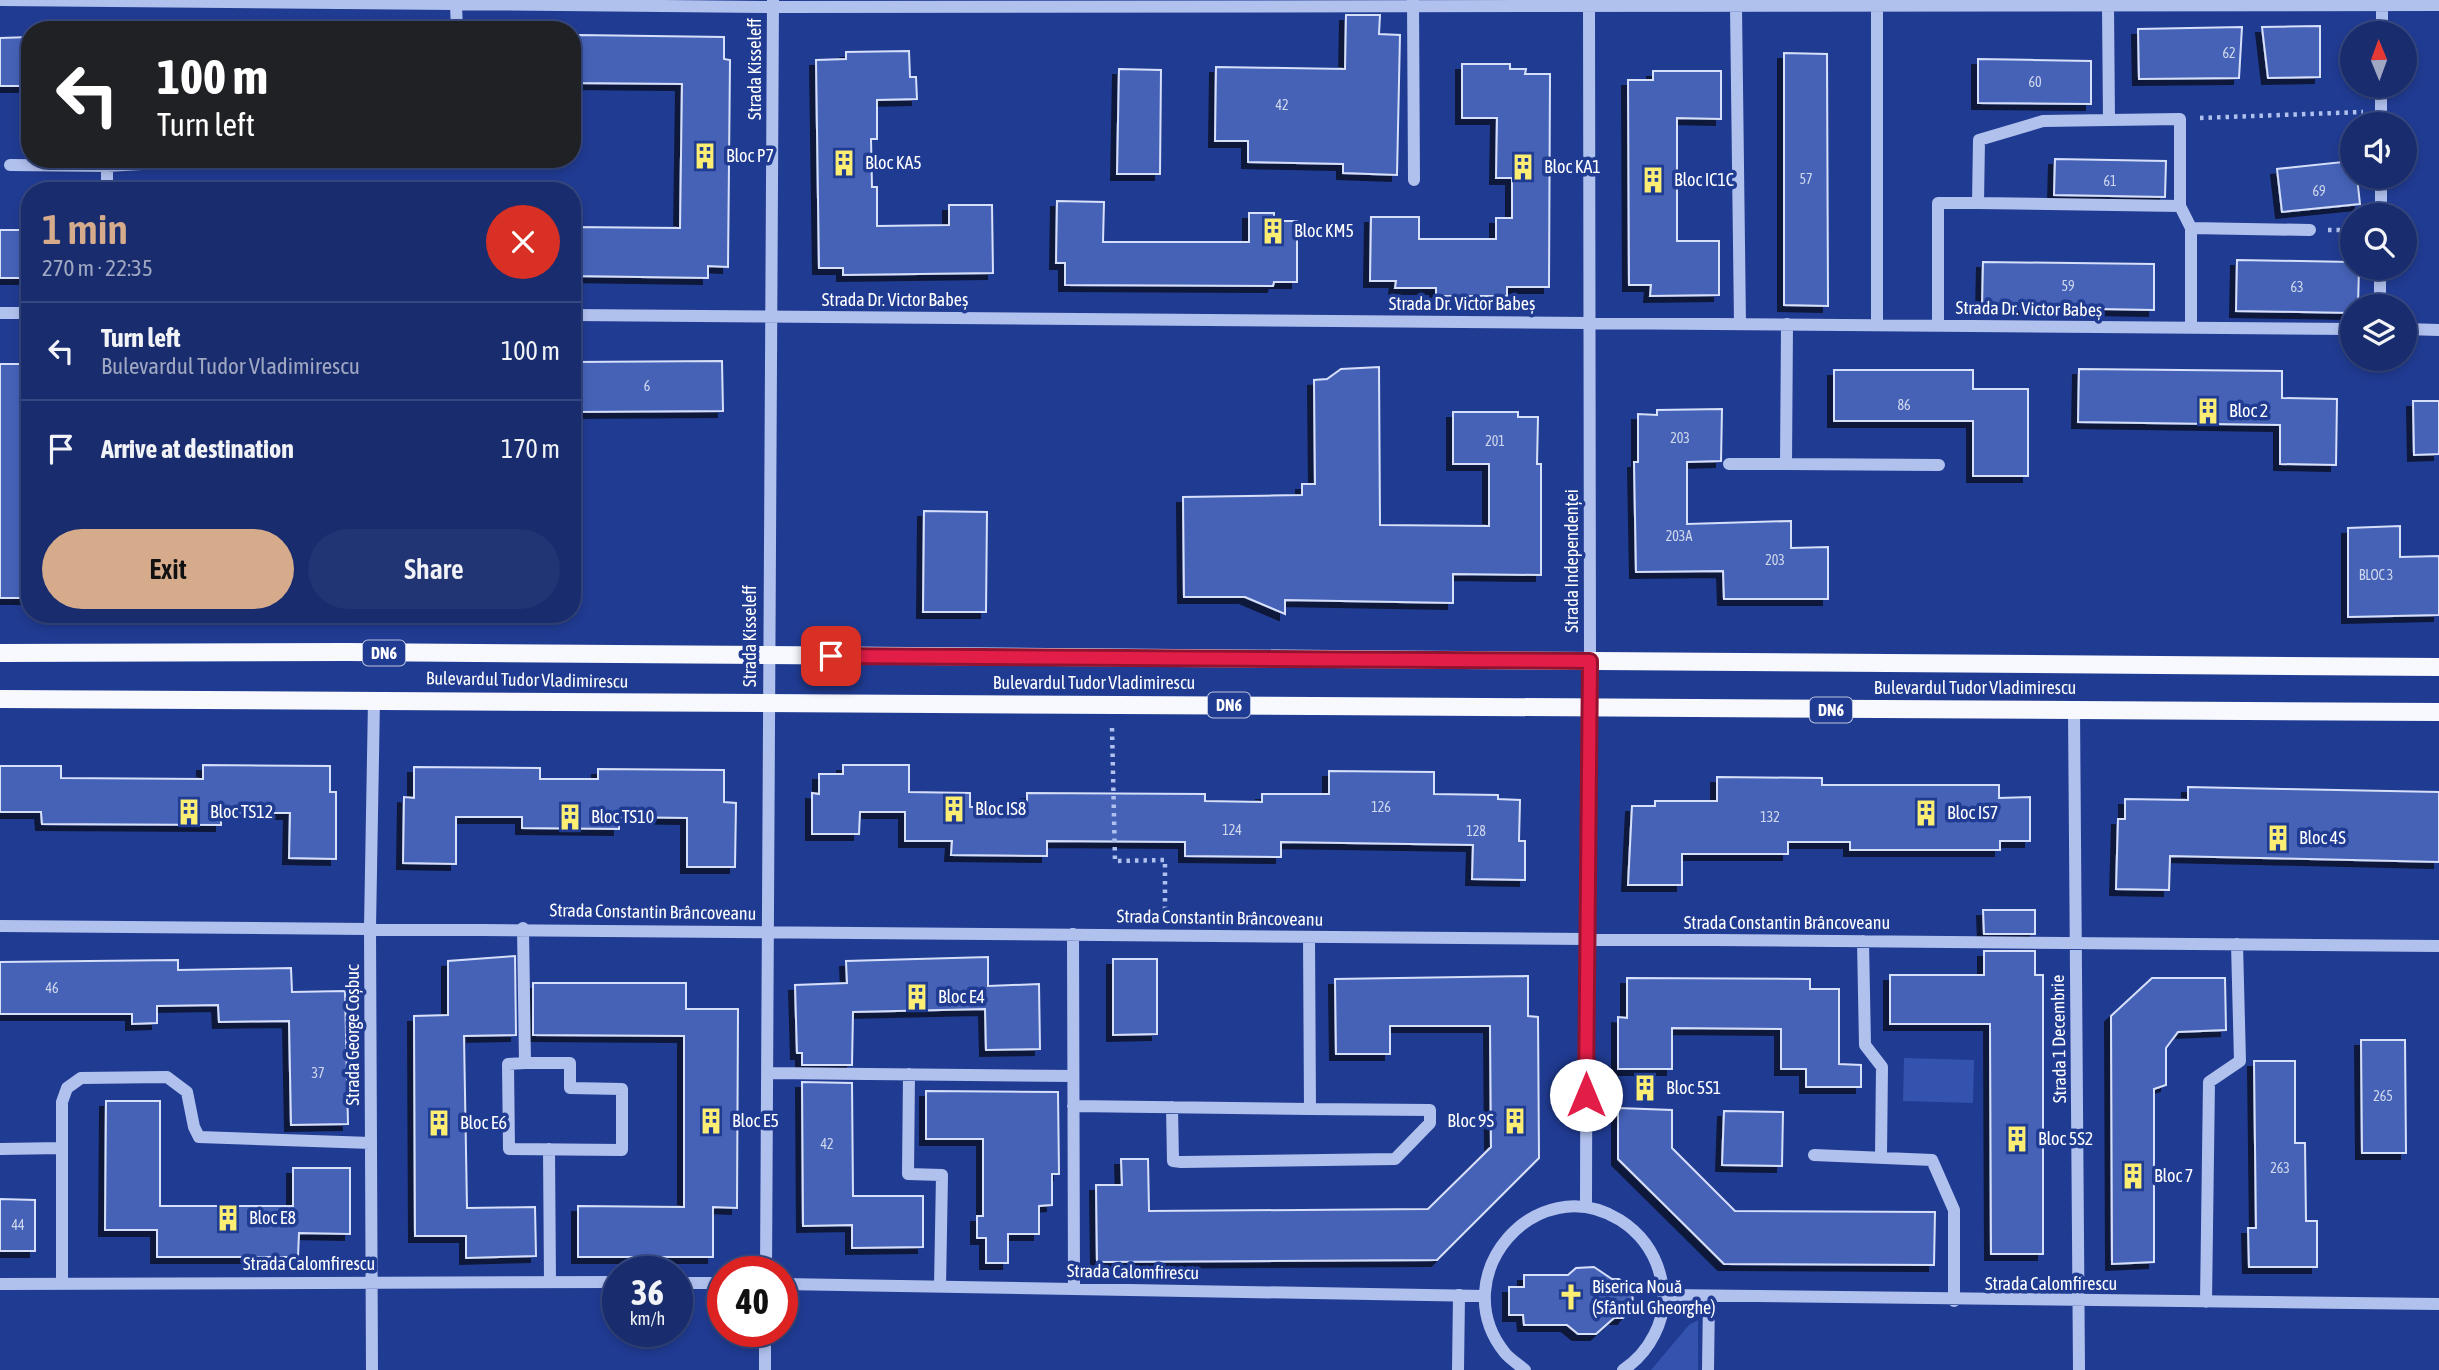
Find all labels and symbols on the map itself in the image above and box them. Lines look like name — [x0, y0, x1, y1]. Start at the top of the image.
street label: Strada Kisseleff — [744, 18, 765, 120]
north arrow — [2340, 21, 2417, 98]
house number: 62 — [2222, 45, 2236, 61]
house number: 60 — [2028, 74, 2042, 90]
house number: 42 — [1275, 97, 1289, 113]
building icon: Bloc P7 — [690, 141, 720, 171]
place label: Bloc P7 — [726, 145, 774, 166]
building icon: Bloc KA5 — [829, 148, 859, 178]
place label: Bloc KA5 — [865, 152, 922, 173]
building icon: Bloc KA1 — [1508, 152, 1538, 182]
place label: Bloc KA1 — [1544, 156, 1601, 177]
building icon: Bloc IC1C — [1638, 165, 1668, 195]
place label: Bloc IC1C — [1674, 169, 1734, 190]
house number: 57 — [1799, 171, 1813, 187]
house number: 61 — [2103, 173, 2117, 189]
house number: 69 — [2312, 183, 2326, 199]
building icon: Bloc KM5 — [1258, 216, 1288, 246]
place label: Bloc KM5 — [1294, 220, 1354, 241]
house number: 59 — [2061, 278, 2075, 294]
house number: 63 — [2290, 279, 2304, 295]
street label: Strada Dr. Victor Babeș — [822, 289, 968, 310]
street label: Strada Dr. Victor Babeș — [1389, 293, 1535, 314]
street label: Strada Dr. Victor Babeș — [1956, 297, 2102, 320]
house number: 6 — [644, 378, 651, 394]
building icon: Bloc 2 — [2193, 396, 2223, 426]
house number: 86 — [1897, 397, 1911, 413]
place label: Bloc 2 — [2229, 400, 2268, 421]
house number: 203 — [1670, 430, 1690, 446]
house number: 201 — [1485, 433, 1505, 449]
street label: Strada Independenței — [1561, 489, 1582, 633]
house number: 203A — [1666, 528, 1692, 544]
house number: 203 — [1765, 552, 1785, 568]
house number: BLOC 3 — [2359, 567, 2393, 583]
street label: Strada Kisseleff — [739, 585, 760, 687]
pin — [801, 626, 861, 686]
road number: DN6 — [363, 640, 405, 666]
street label: Bulevardul Tudor Vladimirescu — [426, 667, 628, 692]
street label: Bulevardul Tudor Vladimirescu — [993, 672, 1195, 693]
street label: Bulevardul Tudor Vladimirescu — [1874, 677, 2076, 698]
road number: DN6 — [1208, 692, 1250, 718]
road number: DN6 — [1810, 698, 1852, 722]
building icon: Bloc IS8 — [939, 794, 969, 824]
building icon: Bloc TS12 — [174, 797, 204, 827]
place label: Bloc IS8 — [975, 798, 1026, 819]
building icon: Bloc IS7 — [1911, 798, 1941, 828]
house number: 126 — [1371, 799, 1391, 815]
place label: Bloc TS12 — [210, 801, 273, 822]
building icon: Bloc TS10 — [555, 802, 585, 832]
place label: Bloc IS7 — [1947, 802, 1998, 823]
place label: Bloc TS10 — [591, 806, 654, 827]
house number: 132 — [1760, 809, 1780, 825]
house number: 124 — [1222, 822, 1242, 838]
house number: 128 — [1466, 823, 1486, 839]
building icon: Bloc 4S — [2263, 823, 2293, 853]
place label: Bloc 4S — [2299, 827, 2346, 848]
street label: Strada Constantin Brâncoveanu — [550, 899, 756, 924]
street label: Strada Constantin Brâncoveanu — [1117, 905, 1323, 930]
street label: Strada Constantin Brâncoveanu — [1684, 912, 1890, 933]
street label: Strada George Coșbuc — [342, 964, 363, 1106]
street label: Strada 1 Decembrie — [2047, 975, 2070, 1103]
house number: 46 — [45, 980, 59, 996]
building icon: Bloc E4 — [902, 982, 932, 1012]
place label: Bloc E4 — [938, 986, 985, 1007]
position arrow — [1549, 1058, 1623, 1132]
house number: 37 — [311, 1065, 325, 1081]
building icon: Bloc 5S1 — [1630, 1073, 1660, 1103]
place label: Bloc 5S1 — [1666, 1077, 1721, 1098]
house number: 265 — [2373, 1088, 2393, 1104]
building icon: Bloc E5 — [696, 1106, 726, 1136]
building icon: Bloc 9S — [1500, 1106, 1530, 1136]
building icon: Bloc E6 — [424, 1108, 454, 1138]
place label: Bloc E5 — [732, 1110, 779, 1131]
place label: Bloc 9S — [1447, 1110, 1494, 1131]
place label: Bloc E6 — [460, 1112, 507, 1133]
building icon: Bloc 5S2 — [2002, 1124, 2032, 1154]
place label: Bloc 5S2 — [2038, 1128, 2093, 1149]
house number: 42 — [820, 1136, 834, 1152]
house number: 263 — [2270, 1160, 2290, 1176]
building icon: Bloc 7 — [2118, 1161, 2148, 1191]
place label: Bloc 7 — [2154, 1165, 2193, 1186]
building icon: Bloc E8 — [213, 1203, 243, 1233]
place label: Bloc E8 — [249, 1207, 296, 1228]
house number: 44 — [11, 1217, 25, 1233]
street label: Strada Calomfirescu — [243, 1253, 375, 1274]
speed limit sign: 40 — [707, 1256, 798, 1347]
street label: Strada Calomfirescu — [1067, 1260, 1199, 1283]
street label: Strada Calomfirescu — [1985, 1273, 2117, 1294]
place label: Biserica Nouă (Sfântul Gheorghe) — [1592, 1276, 1716, 1318]
church icon: Biserica Nouă (Sfântul Gheorghe) — [1556, 1282, 1586, 1312]

